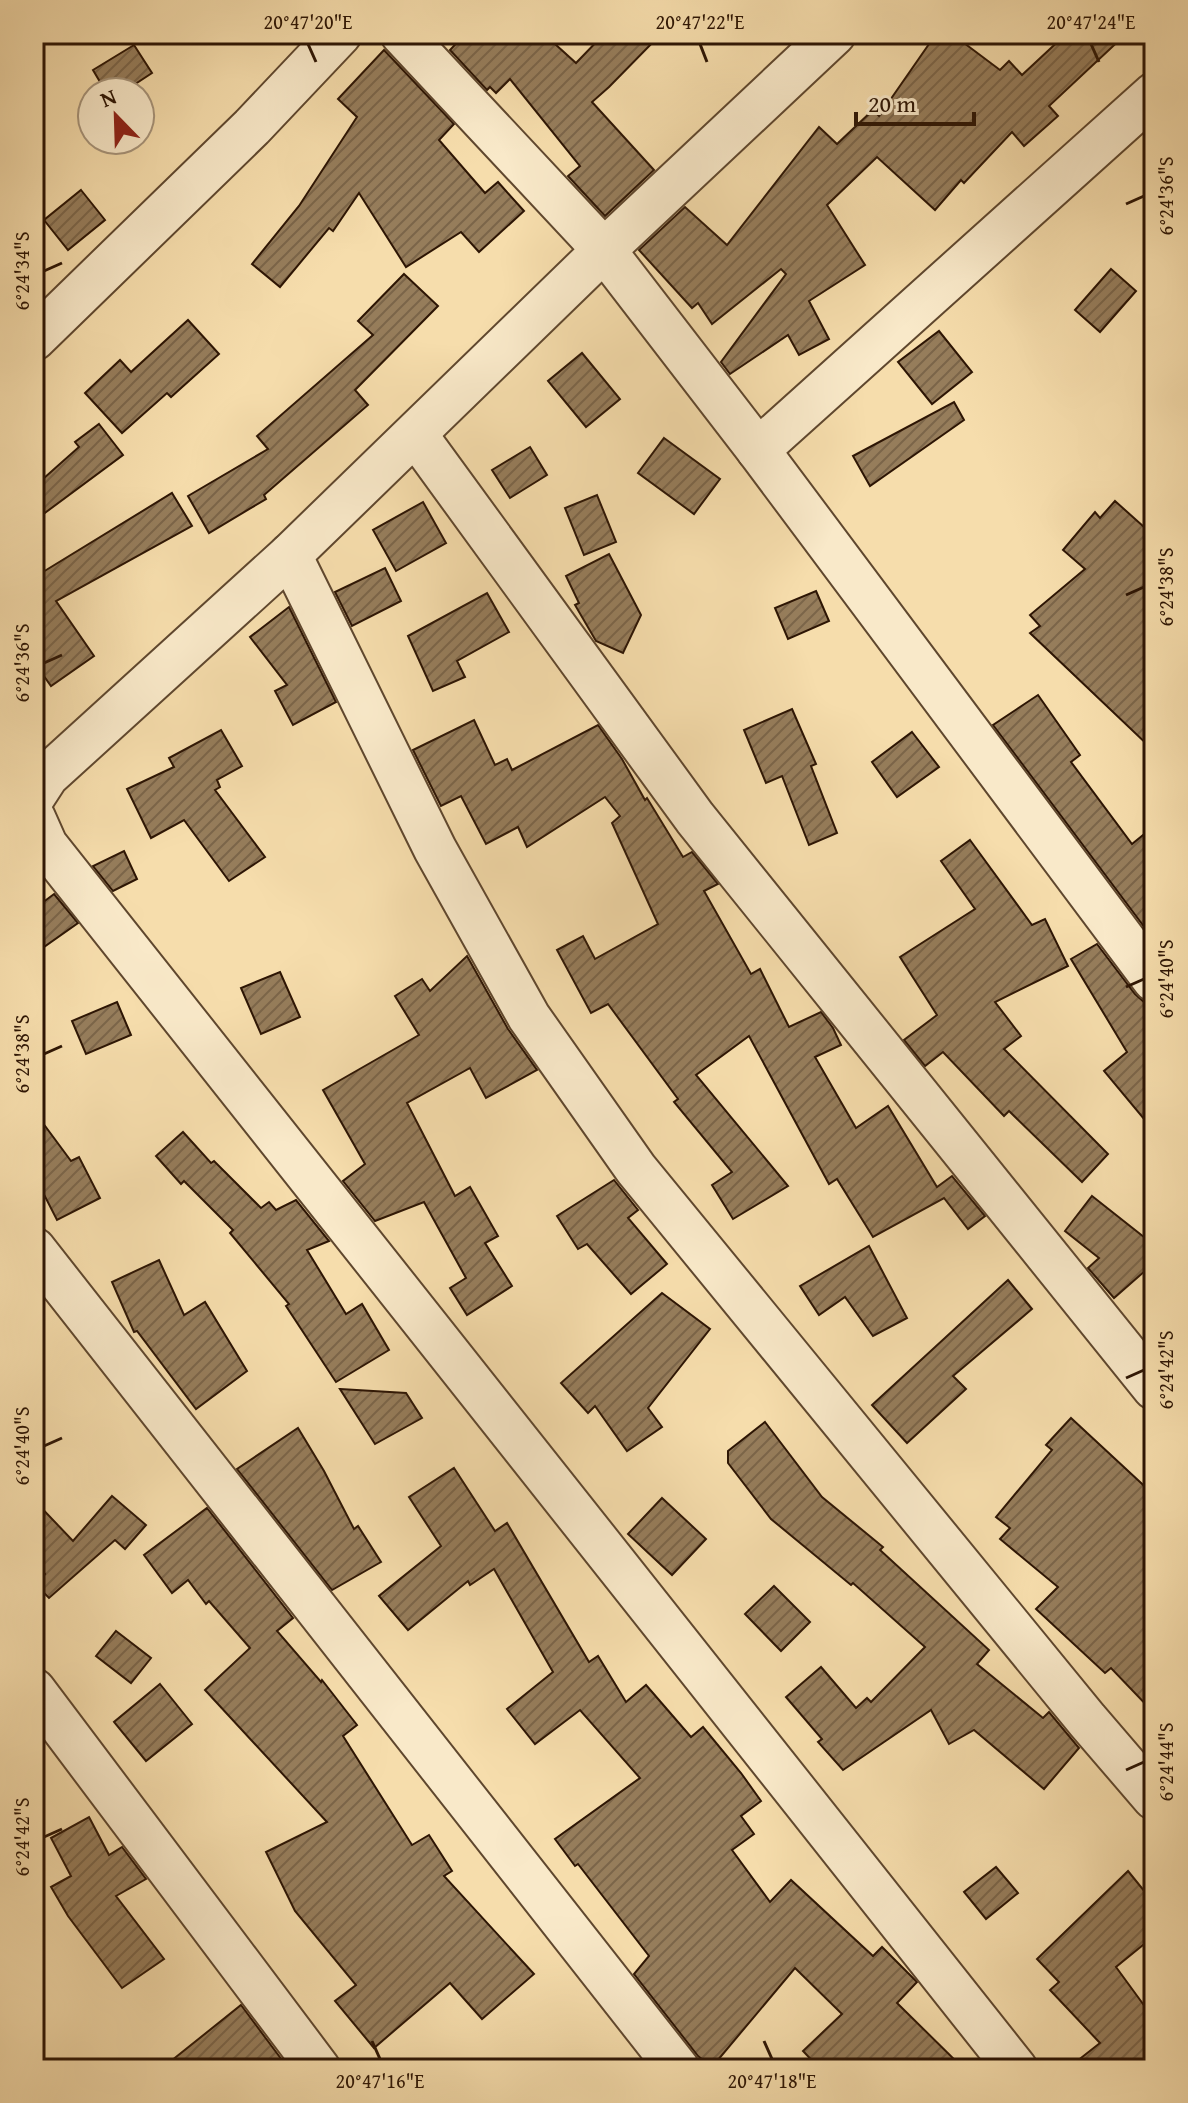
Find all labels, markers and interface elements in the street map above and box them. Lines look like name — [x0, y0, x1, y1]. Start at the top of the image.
text: 20°47'20"E — [264, 7, 352, 36]
text: 20°47'22"E — [656, 7, 744, 36]
text: 20°47'24"E — [1047, 7, 1135, 36]
north arrow — [76, 76, 156, 156]
scale bar — [856, 76, 974, 126]
text: N — [95, 80, 121, 115]
text: 20 m — [868, 86, 916, 121]
text: 6°24'36"S — [1151, 156, 1180, 236]
text: 6°24'34"S — [7, 231, 36, 311]
text: 6°24'38"S — [1151, 547, 1180, 627]
text: 6°24'36"S — [7, 623, 36, 703]
text: 6°24'40"S — [1151, 939, 1180, 1019]
text: 6°24'38"S — [7, 1014, 36, 1094]
text: 6°24'42"S — [1151, 1330, 1180, 1410]
text: 6°24'40"S — [7, 1406, 36, 1486]
text: 6°24'44"S — [1151, 1722, 1180, 1802]
text: 6°24'42"S — [7, 1797, 36, 1877]
text: 20°47'16"E — [336, 2066, 424, 2095]
text: 20°47'18"E — [728, 2066, 816, 2095]

